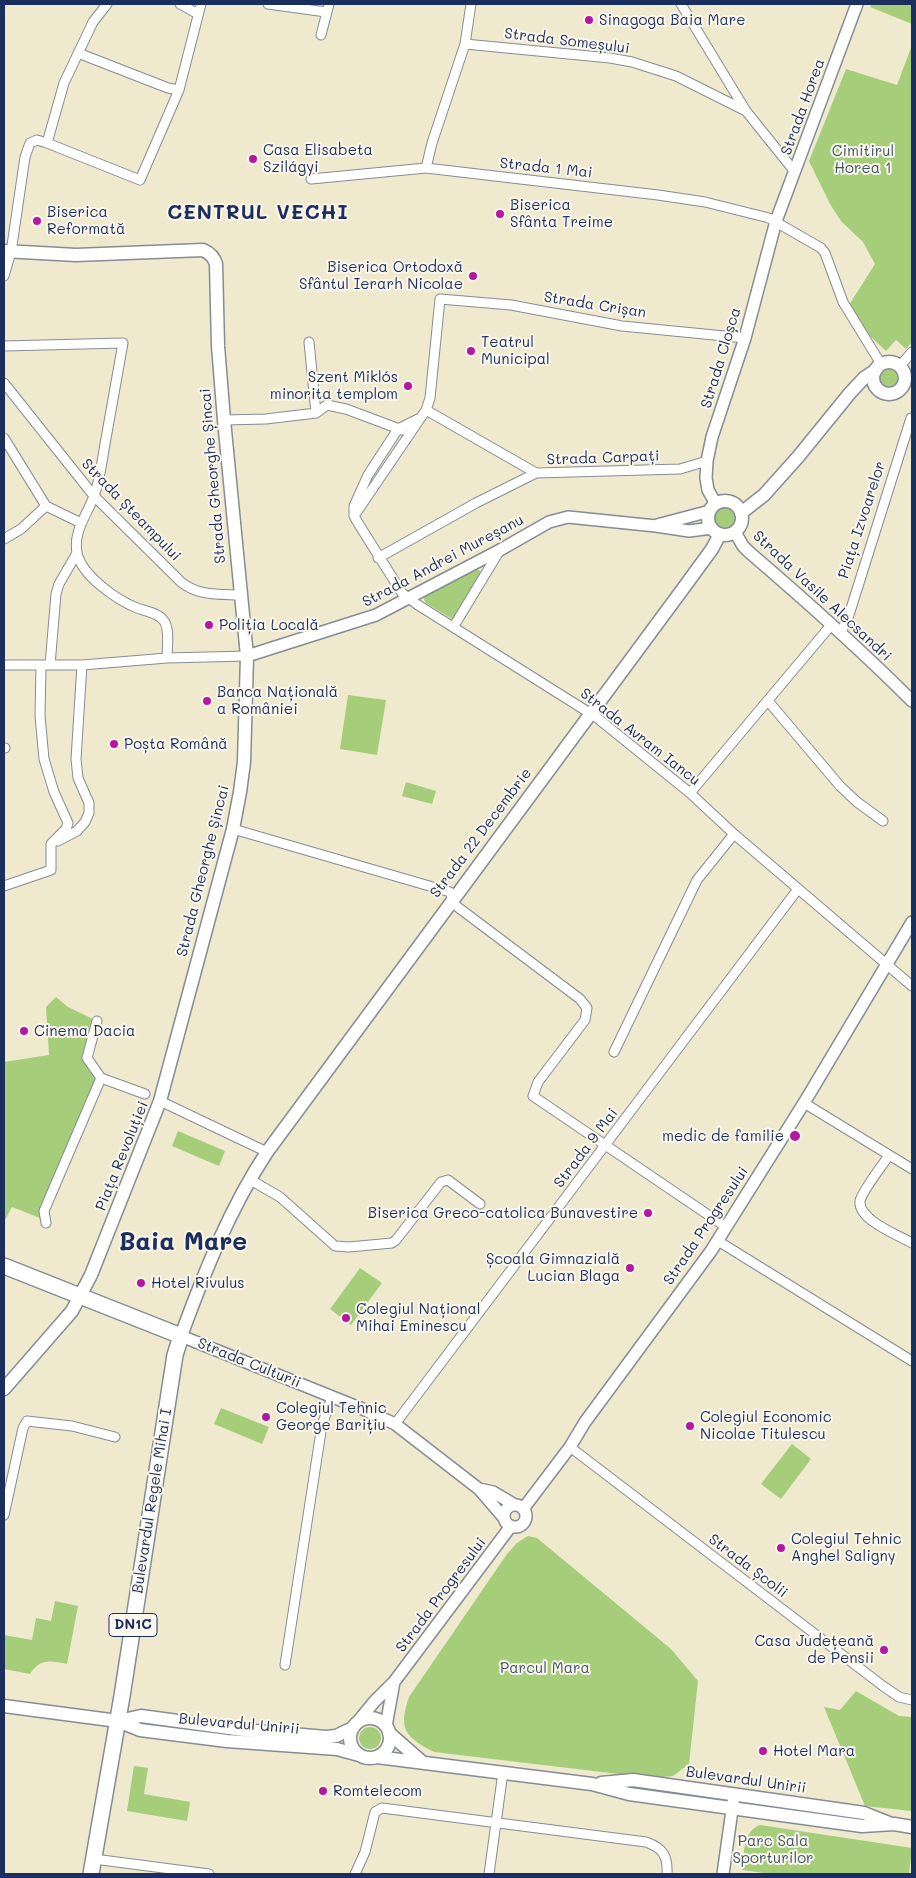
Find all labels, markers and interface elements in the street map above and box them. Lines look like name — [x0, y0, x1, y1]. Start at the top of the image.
place label: Sinagoga Baia Mare — [599, 11, 746, 29]
marker: Sinagoga Baia Mare — [583, 14, 595, 26]
street label: Strada Someșului — [503, 24, 631, 58]
street label: Strada Horea — [777, 56, 829, 158]
place label: Casa Elisabeta Szilágyi — [263, 141, 373, 176]
park label: Cimitirul Horea 1 — [832, 142, 894, 177]
marker: Casa Elisabeta Szilágyi — [247, 153, 259, 165]
street label: Strada 1 Mai — [499, 154, 593, 182]
place label: Biserica Sfânta Treime — [510, 196, 613, 231]
district label: CENTRUL VECHI — [166, 201, 350, 225]
place label: Biserica Reformată — [47, 203, 125, 238]
marker: Biserica Sfânta Treime — [494, 208, 506, 220]
marker: Biserica Reformată — [31, 215, 43, 227]
place label: Biserica Ortodoxă Sfântul Ierarh Nicolae — [299, 258, 463, 293]
marker: Biserica Ortodoxă Sfântul Ierarh Nicolae — [467, 270, 479, 282]
street label: Strada Crișan — [543, 288, 647, 322]
street label: Strada Cloșca — [697, 305, 745, 411]
place label: Teatrul Municipal — [481, 333, 550, 368]
marker: Teatrul Municipal — [465, 345, 477, 357]
place label: Szent Miklós minorita templom — [270, 368, 398, 403]
marker: Szent Miklós minorita templom — [402, 380, 414, 392]
street label: Strada Gheorghe Șincai — [196, 387, 230, 565]
street label: Strada Carpați — [546, 447, 660, 469]
street label: Strada Șteampului — [78, 455, 184, 565]
street label: Piața Izvoarelor — [835, 459, 889, 581]
street label: Strada Andrei Mureșanu — [359, 511, 527, 611]
street label: Strada Vasile Alecsandri — [749, 527, 895, 665]
place label: Poliția Locală — [219, 616, 319, 634]
marker: Poliția Locală — [203, 619, 215, 631]
place label: Banca Națională a României — [217, 683, 338, 718]
street label: Strada Avram Iancu — [576, 685, 704, 789]
marker: Banca Națională a României — [201, 695, 213, 707]
place label: Poșta Română — [124, 735, 228, 753]
marker: Poșta Română — [108, 738, 120, 750]
street label: Strada 22 Decembrie — [426, 765, 536, 901]
street label: Strada Gheorghe Șincai — [173, 783, 233, 959]
place label: Cinema Dacia — [34, 1022, 135, 1040]
marker: Cinema Dacia — [18, 1025, 30, 1037]
street label: Piața Revoluției — [92, 1099, 152, 1213]
street label: Strada 9 Mai — [550, 1105, 622, 1191]
place label: medic de familie — [662, 1127, 784, 1145]
marker: medic de familie — [788, 1129, 802, 1143]
street label: Strada Progresului — [660, 1163, 752, 1289]
place label: Biserica Greco-catolica Bunavestire — [368, 1204, 638, 1222]
marker: Biserica Greco-catolica Bunavestire — [642, 1207, 654, 1219]
district label: Baia Mare — [119, 1227, 247, 1257]
place label: Școala Gimnazială Lucian Blaga — [486, 1250, 620, 1285]
marker: Școala Gimnazială Lucian Blaga — [624, 1262, 636, 1274]
place label: Hotel Rivulus — [151, 1274, 245, 1292]
marker: Hotel Rivulus — [135, 1277, 147, 1289]
place label: Colegiul Național Mihai Eminescu — [356, 1300, 481, 1335]
marker: Colegiul Național Mihai Eminescu — [340, 1312, 352, 1324]
street label: Strada Culturii — [195, 1334, 303, 1392]
place label: Colegiul Tehnic George Barițiu — [276, 1399, 387, 1434]
street label: Bulevardul Regele Mihai I — [129, 1407, 175, 1595]
place label: Colegiul Economic Nicolae Titulescu — [700, 1408, 832, 1443]
marker: Colegiul Tehnic George Barițiu — [260, 1411, 272, 1423]
marker: Colegiul Economic Nicolae Titulescu — [684, 1420, 696, 1432]
street label: Strada Școlii — [705, 1530, 791, 1602]
place label: Colegiul Tehnic Anghel Saligny — [791, 1530, 902, 1565]
street label: Strada Progresului — [392, 1534, 490, 1656]
marker: Colegiul Tehnic Anghel Saligny — [775, 1542, 787, 1554]
road number: DN1C — [109, 1614, 157, 1636]
place label: Casa Județeană de Pensii — [754, 1632, 874, 1667]
marker: Casa Județeană de Pensii — [878, 1644, 890, 1656]
park label: Parcul Mara — [500, 1659, 590, 1677]
street label: Bulevardul Unirii — [178, 1710, 300, 1738]
place label: Hotel Mara — [773, 1742, 855, 1760]
marker: Hotel Mara — [757, 1745, 769, 1757]
street label: Bulevardul Unirii — [685, 1763, 807, 1797]
place label: Romtelecom — [333, 1782, 422, 1800]
marker: Romtelecom — [317, 1785, 329, 1797]
park label: Parc Sala Sporturilor — [732, 1832, 814, 1867]

